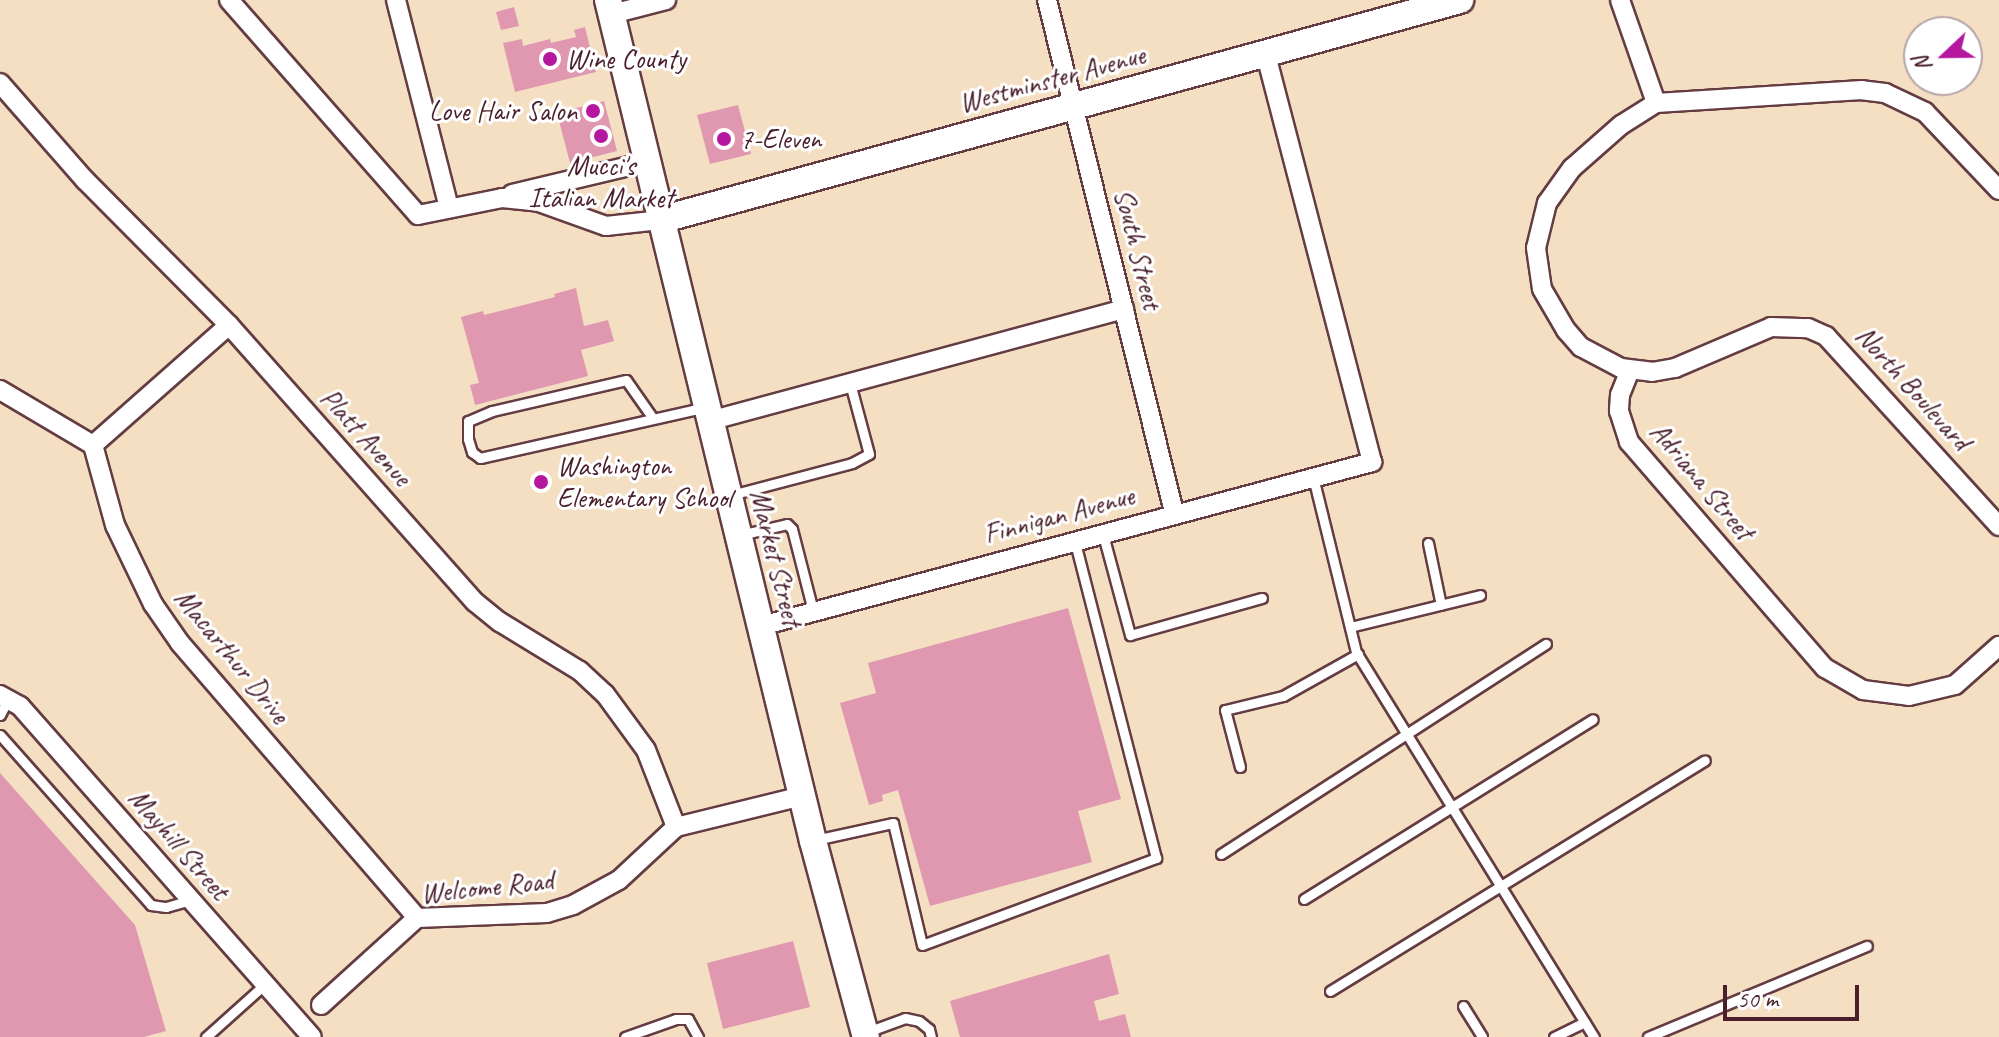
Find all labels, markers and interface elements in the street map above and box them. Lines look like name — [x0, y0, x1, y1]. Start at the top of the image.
north arrow — [1903, 16, 1983, 96]
street label: Westminster Avenue — [955, 38, 1149, 120]
place label: Wine County — [566, 42, 686, 76]
marker: Wine County — [541, 50, 559, 68]
text: N — [1907, 53, 1938, 76]
place label: Love Hair Salon — [427, 94, 577, 128]
marker: Love Hair Salon — [584, 102, 602, 120]
place label: 7-Eleven — [740, 122, 821, 156]
marker: Mucci's Italian Market — [592, 127, 610, 145]
marker: 7-Eleven — [715, 130, 733, 148]
place label: Mucci's Italian Market — [529, 149, 673, 215]
street label: South Street — [1107, 185, 1169, 313]
street label: North Boulevard — [1848, 319, 1978, 457]
street label: Platt Avenue — [313, 381, 419, 493]
street label: Adriana Street — [1643, 415, 1761, 547]
place label: Washington Elementary School — [557, 449, 732, 515]
marker: Washington Elementary School — [532, 473, 550, 491]
street label: Finnigan Avenue — [980, 479, 1138, 551]
street label: Market Street — [743, 487, 809, 629]
street label: Macarthur Drive — [168, 582, 296, 730]
street label: Mayhill Street — [122, 781, 236, 907]
street label: Welcome Road — [419, 863, 555, 911]
scale bar — [1727, 969, 1863, 1019]
text: 50 m — [1737, 984, 1778, 1014]

